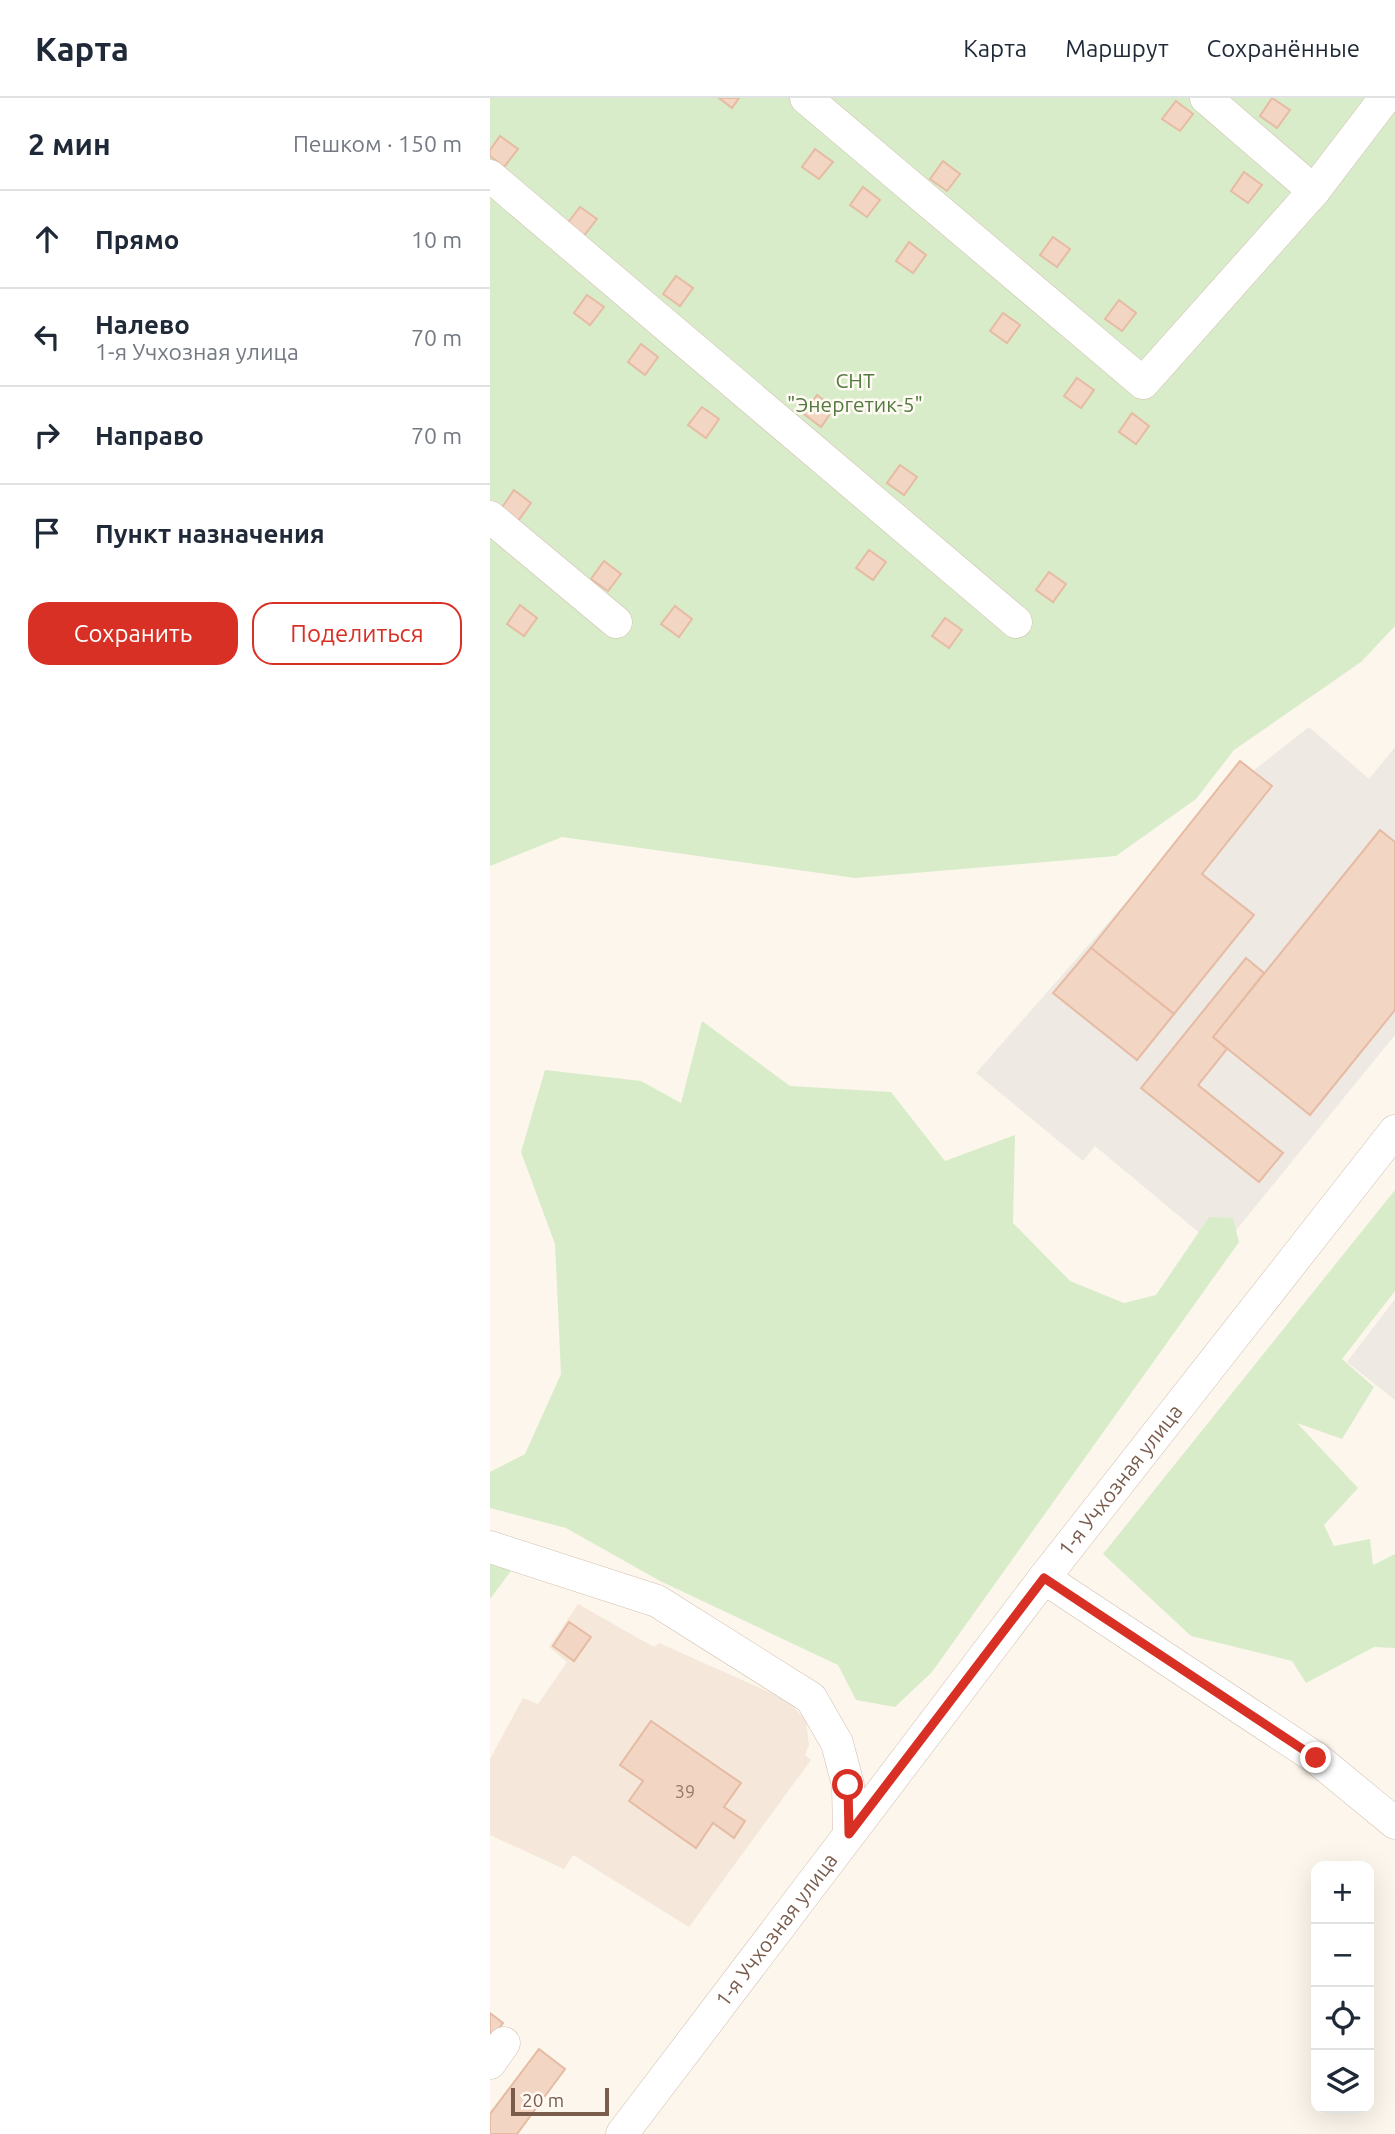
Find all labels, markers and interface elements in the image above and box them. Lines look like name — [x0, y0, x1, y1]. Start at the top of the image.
text: Карта — [35, 30, 129, 67]
text: Карта — [963, 35, 1027, 62]
text: Маршрут — [1065, 35, 1169, 62]
text: Сохранённые — [1207, 35, 1360, 62]
text: 2 мин — [28, 127, 111, 161]
text: Пешком · 150 m — [293, 131, 462, 156]
icon: ahead — [28, 220, 66, 258]
text: Прямо — [95, 225, 179, 254]
text: 10 m — [411, 227, 462, 252]
text: Налево — [95, 310, 190, 339]
icon: left — [28, 318, 66, 356]
text: 70 m — [411, 325, 462, 350]
text: 1-я Учхозная улица — [95, 339, 299, 364]
park label: СНТ "Энергетик-5" — [787, 368, 923, 416]
icon: right — [28, 416, 66, 454]
text: Направо — [95, 421, 204, 450]
text: 70 m — [411, 423, 462, 448]
icon: arrive — [28, 514, 66, 552]
text: Пункт назначения — [95, 519, 325, 548]
button: Сохранить — [28, 602, 238, 665]
button: Поделиться — [252, 602, 462, 665]
street label: 1-я Учхозная улица — [1053, 1399, 1187, 1560]
route end — [1300, 1742, 1331, 1773]
route start — [832, 1769, 863, 1800]
house number: 39 — [675, 1781, 695, 1801]
street label: 1-я Учхозная улица — [710, 1848, 842, 2011]
map controls — [1311, 1861, 1374, 2113]
button: + — [1311, 1861, 1374, 1924]
button: − — [1311, 1924, 1374, 1987]
button: locate — [1311, 1987, 1374, 2050]
button: layers — [1311, 2050, 1374, 2113]
scale bar — [511, 2085, 609, 2117]
text: 20 m — [522, 2089, 564, 2111]

